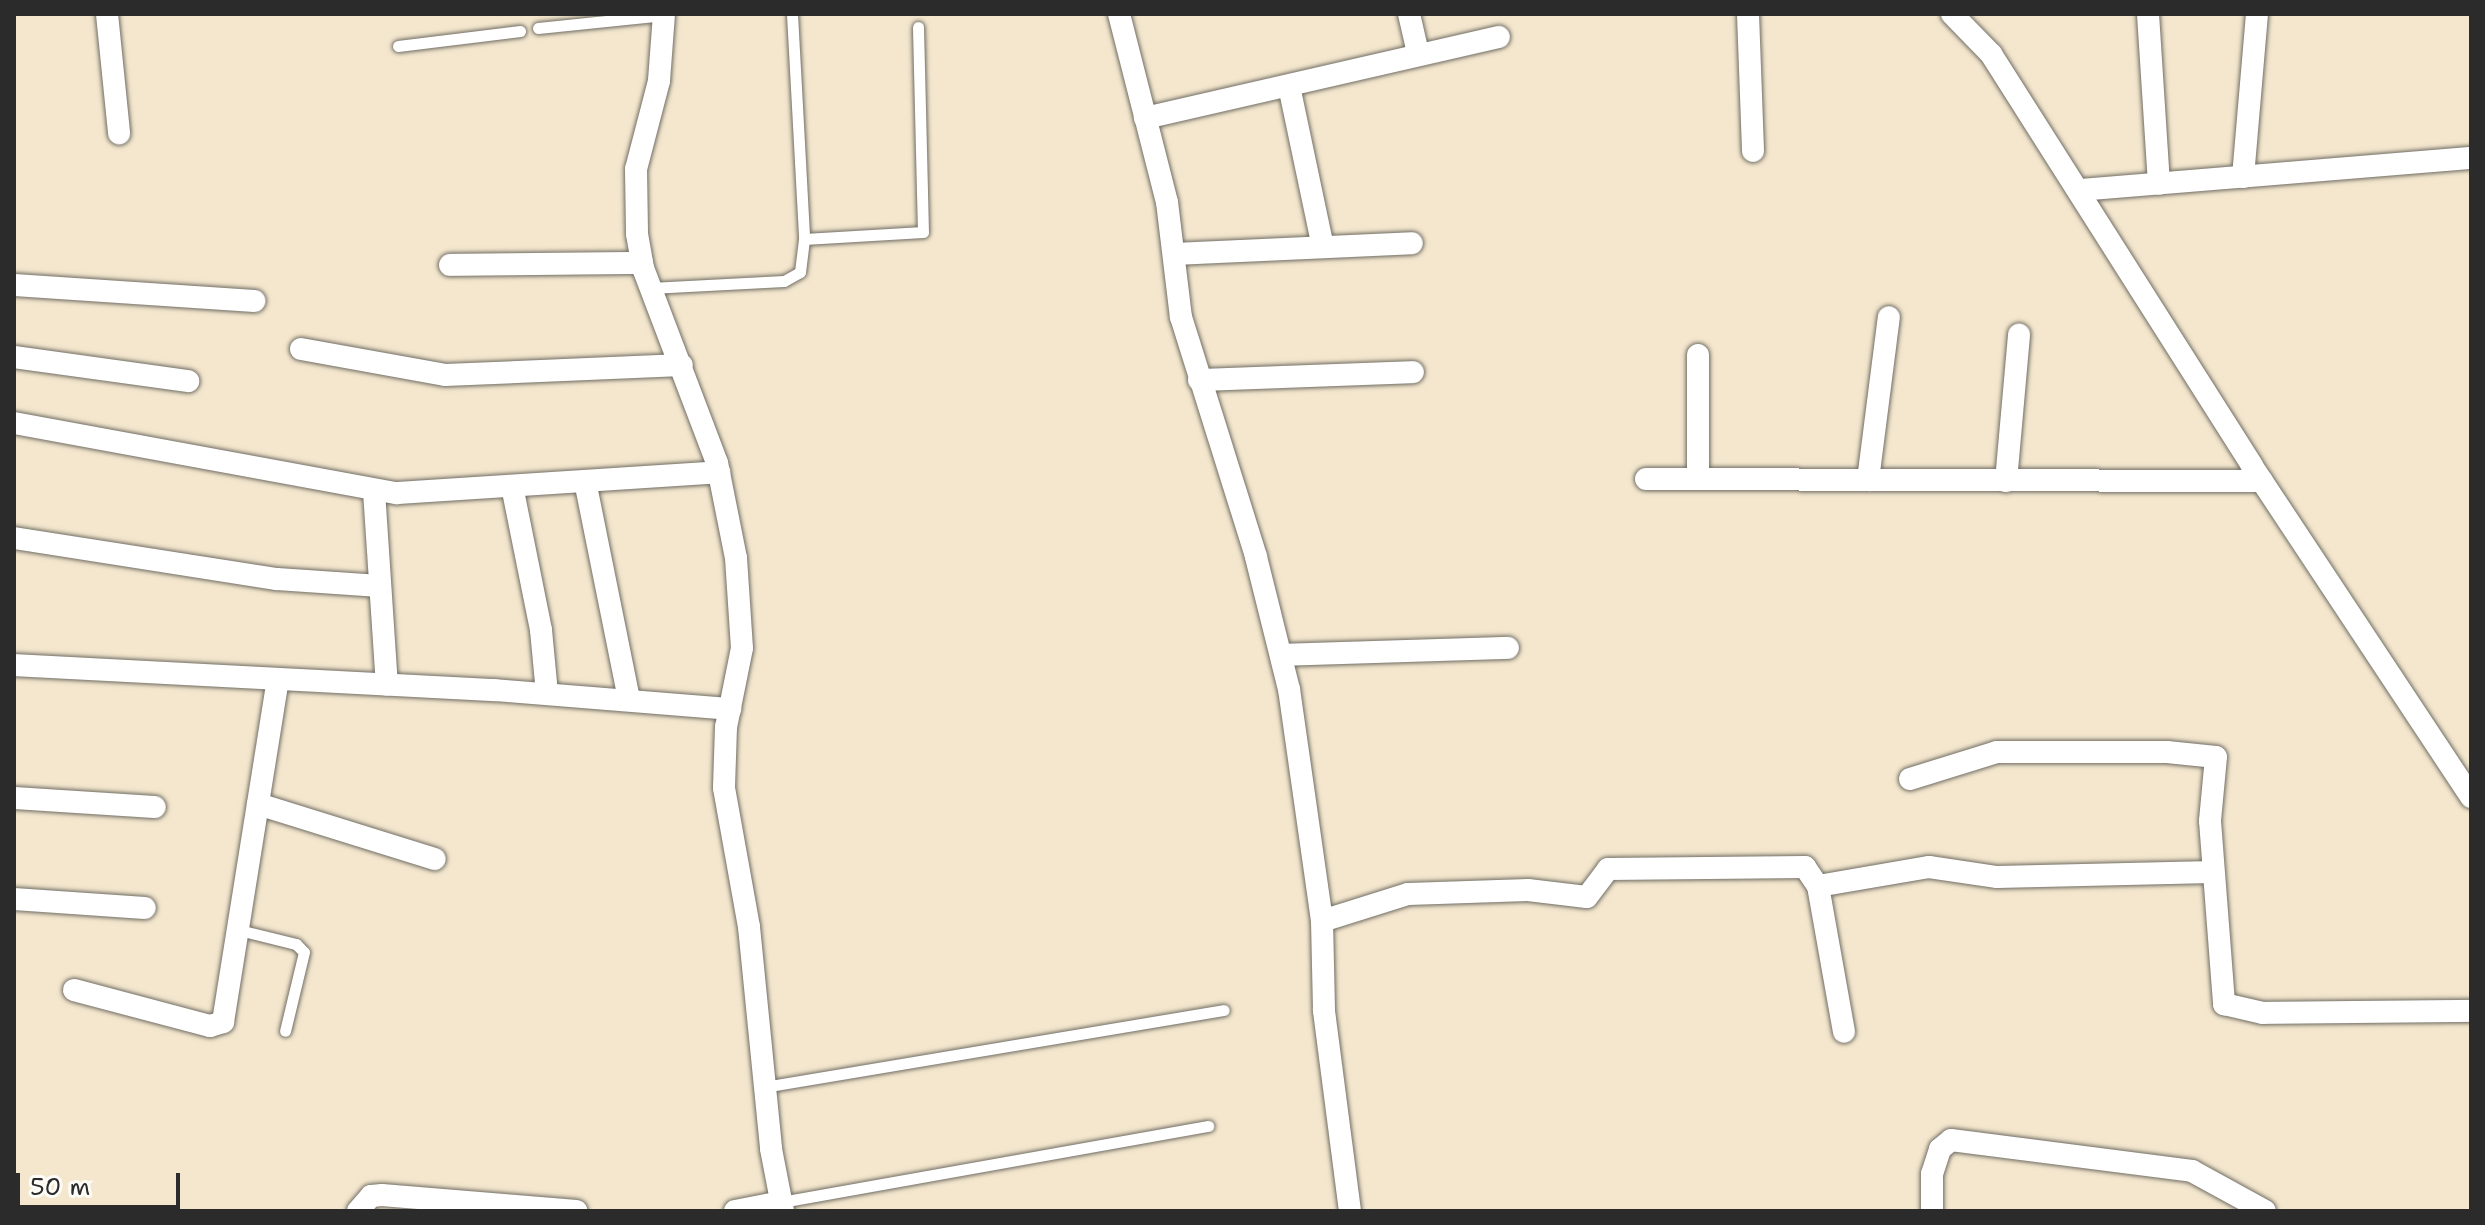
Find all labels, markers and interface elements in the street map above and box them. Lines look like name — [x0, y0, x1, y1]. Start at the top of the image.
scale bar — [20, 1157, 184, 1207]
text: 50 m — [30, 1171, 90, 1203]

